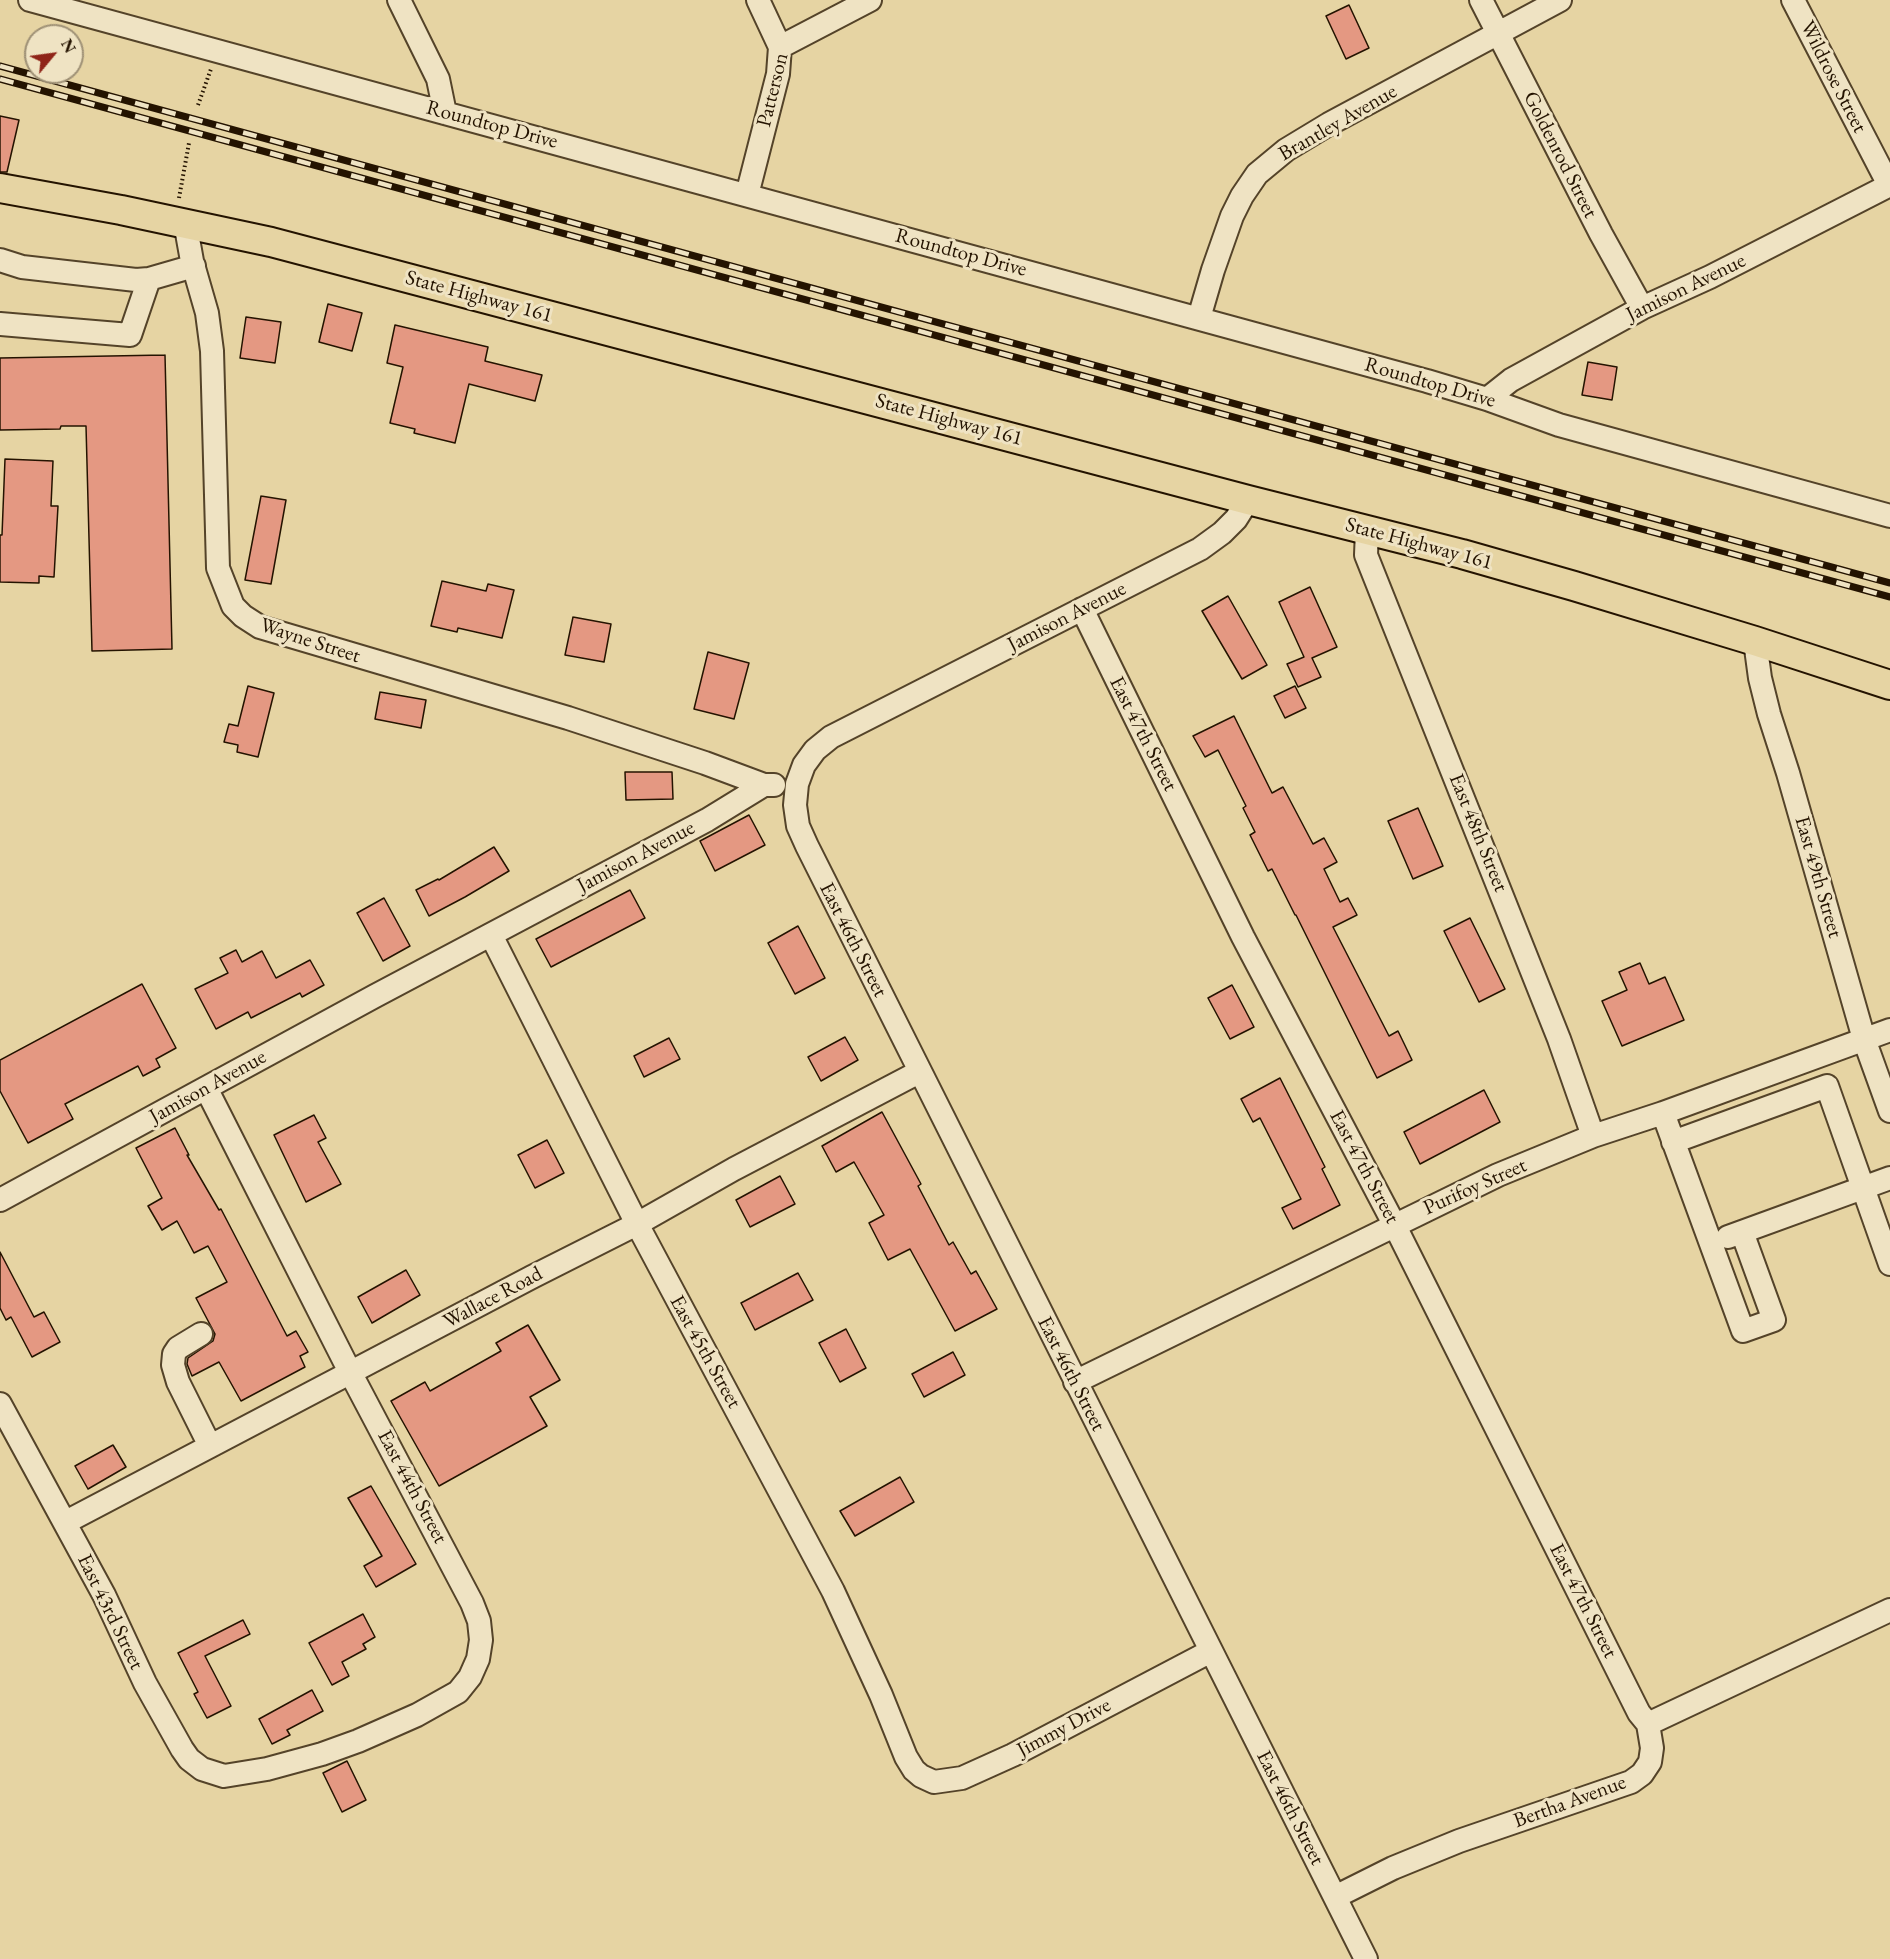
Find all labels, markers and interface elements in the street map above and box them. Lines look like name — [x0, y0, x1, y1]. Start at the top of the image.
street label: Wildrose Street — [1794, 17, 1872, 137]
north arrow — [24, 24, 84, 84]
text: N — [56, 35, 81, 57]
street label: Patterson — [752, 50, 794, 130]
street label: Brantley Avenue — [1274, 79, 1402, 167]
street label: Goldenrod Street — [1517, 87, 1603, 223]
street label: Roundtop Drive — [423, 95, 561, 155]
street label: Roundtop Drive — [892, 223, 1030, 283]
street label: Jamison Avenue — [1622, 248, 1750, 328]
street label: State Highway 161 — [403, 265, 555, 329]
street label: Roundtop Drive — [1362, 352, 1498, 414]
street label: State Highway 161 — [873, 388, 1025, 452]
street label: State Highway 161 — [1343, 512, 1495, 576]
street label: Jamison Avenue — [1003, 576, 1131, 658]
street label: Wayne Street — [257, 613, 363, 669]
street label: East 47th Street — [1103, 673, 1183, 795]
street label: East 48th Street — [1443, 770, 1513, 896]
street label: East 49th Street — [1789, 813, 1847, 941]
street label: Jamison Avenue — [573, 815, 699, 899]
street label: East 46th Street — [813, 879, 893, 1001]
street label: Jamison Avenue — [145, 1045, 271, 1129]
street label: East 47th Street — [1323, 1106, 1405, 1228]
street label: Purifoy Street — [1419, 1153, 1531, 1221]
street label: Wallace Road — [439, 1261, 547, 1335]
street label: East 45th Street — [664, 1291, 746, 1413]
street label: East 46th Street — [1031, 1313, 1111, 1435]
street label: East 44th Street — [371, 1426, 453, 1548]
street label: East 47th Street — [1543, 1540, 1623, 1662]
street label: East 43rd Street — [71, 1550, 149, 1674]
street label: Jimmy Drive — [1013, 1693, 1115, 1763]
street label: East 46th Street — [1250, 1747, 1330, 1869]
street label: Bertha Avenue — [1510, 1770, 1630, 1834]

